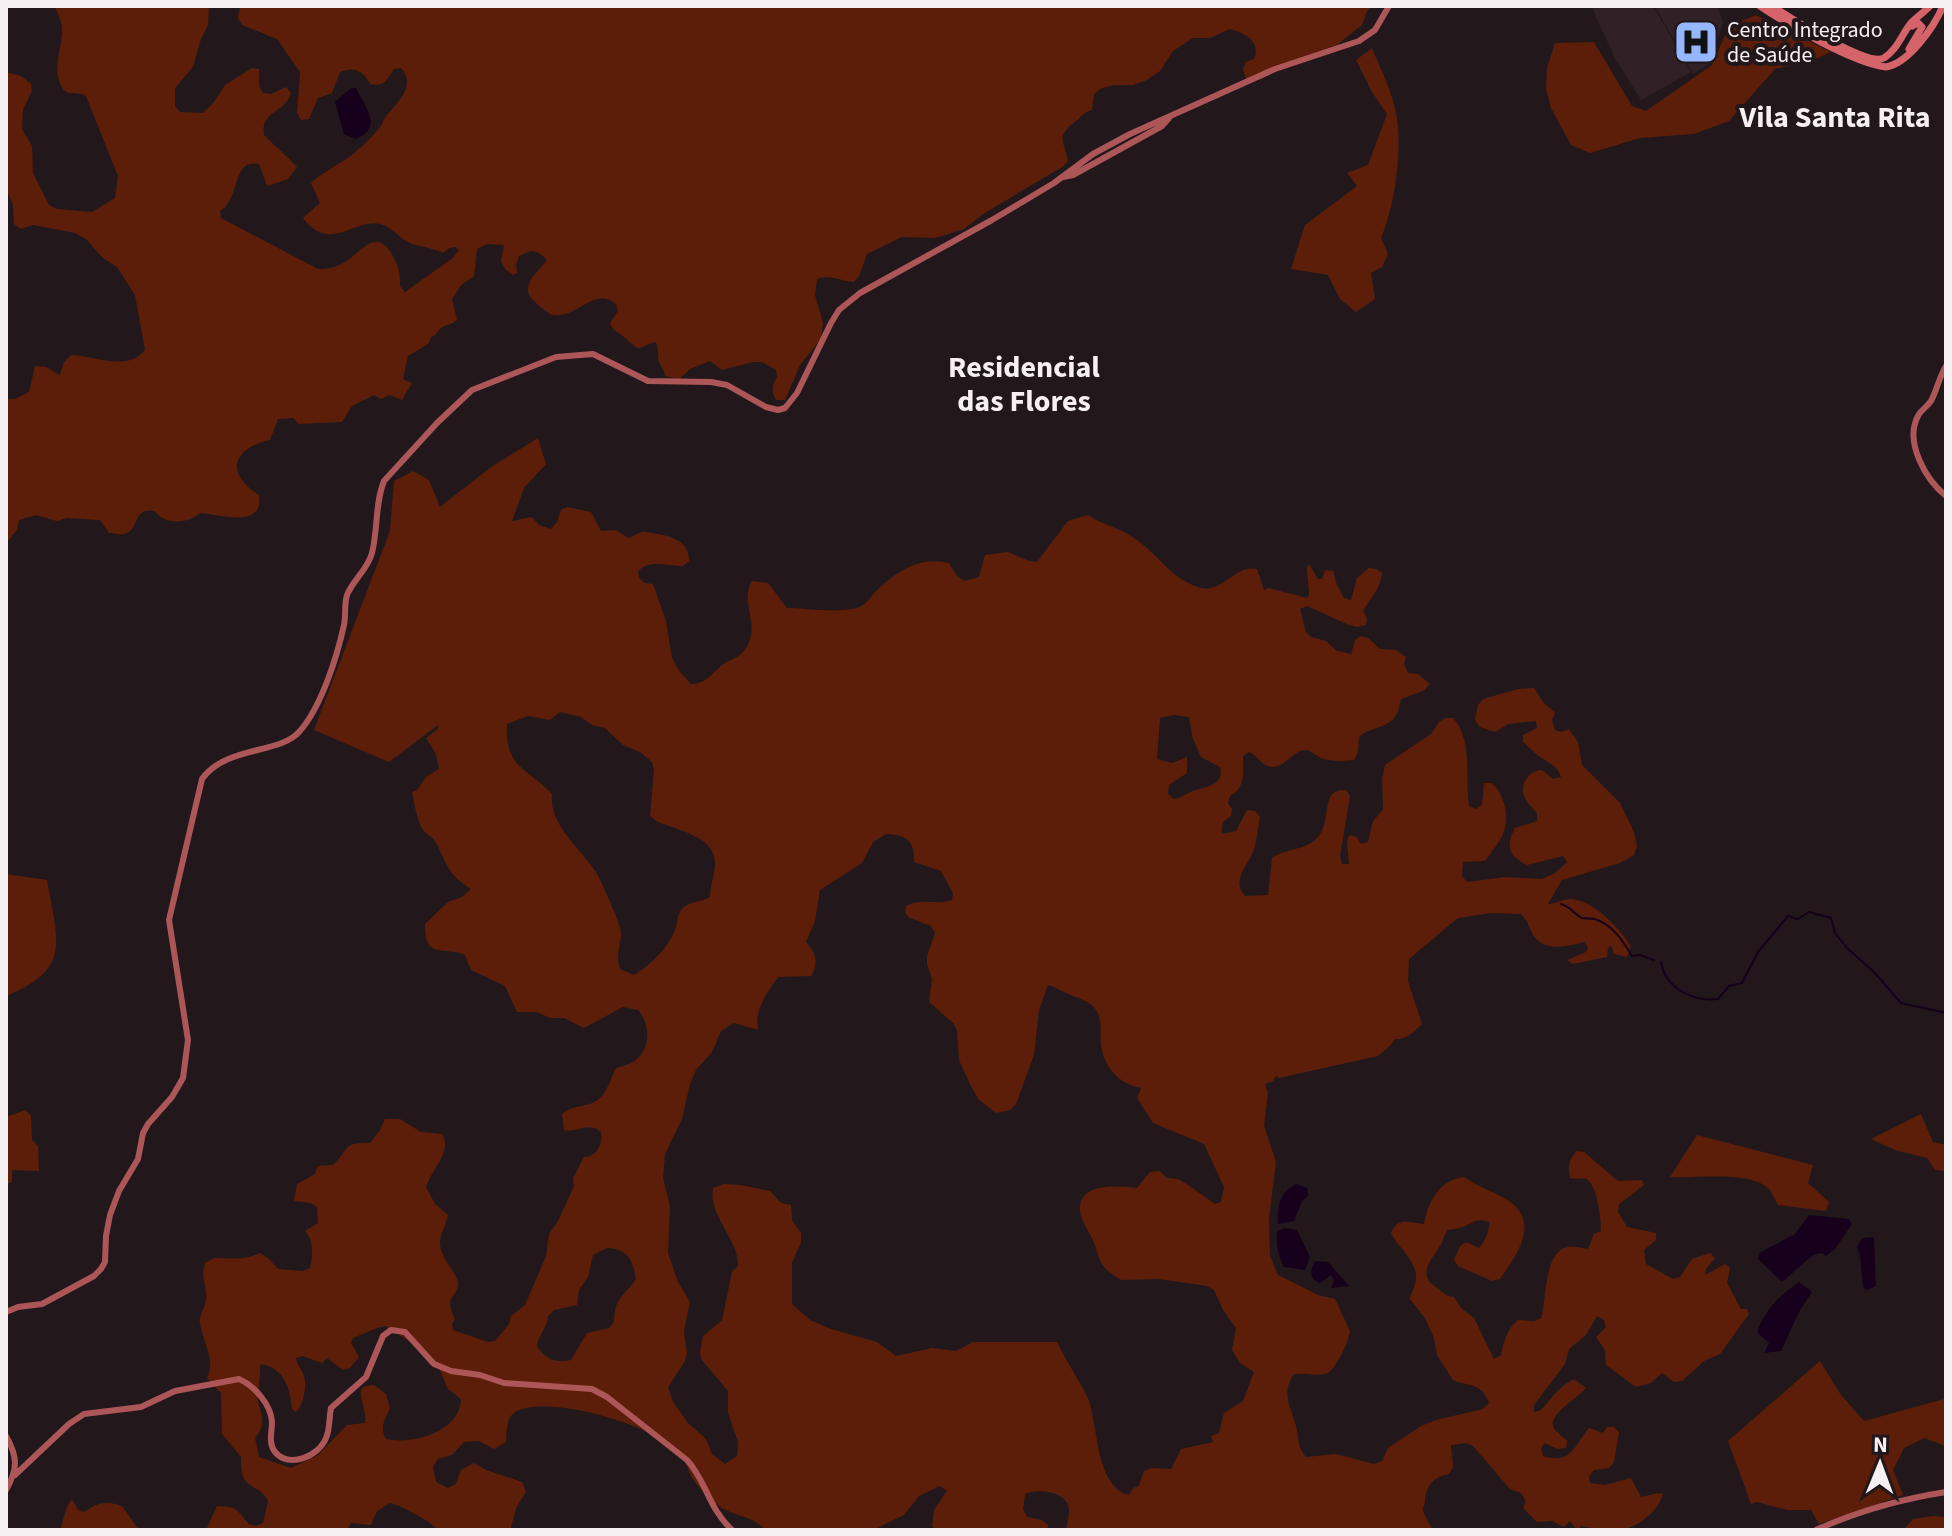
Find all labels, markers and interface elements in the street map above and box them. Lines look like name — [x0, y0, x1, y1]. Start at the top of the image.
place label: Centro Integrado de Saúde — [1727, 14, 1883, 71]
hospital icon: Centro Integrado de Saúde — [1672, 18, 1720, 66]
district label: Vila Santa Rita — [1738, 96, 1931, 139]
district label: Residencial das Flores — [948, 346, 1100, 423]
north arrow — [1840, 1424, 1920, 1504]
text: N — [1873, 1429, 1888, 1461]

